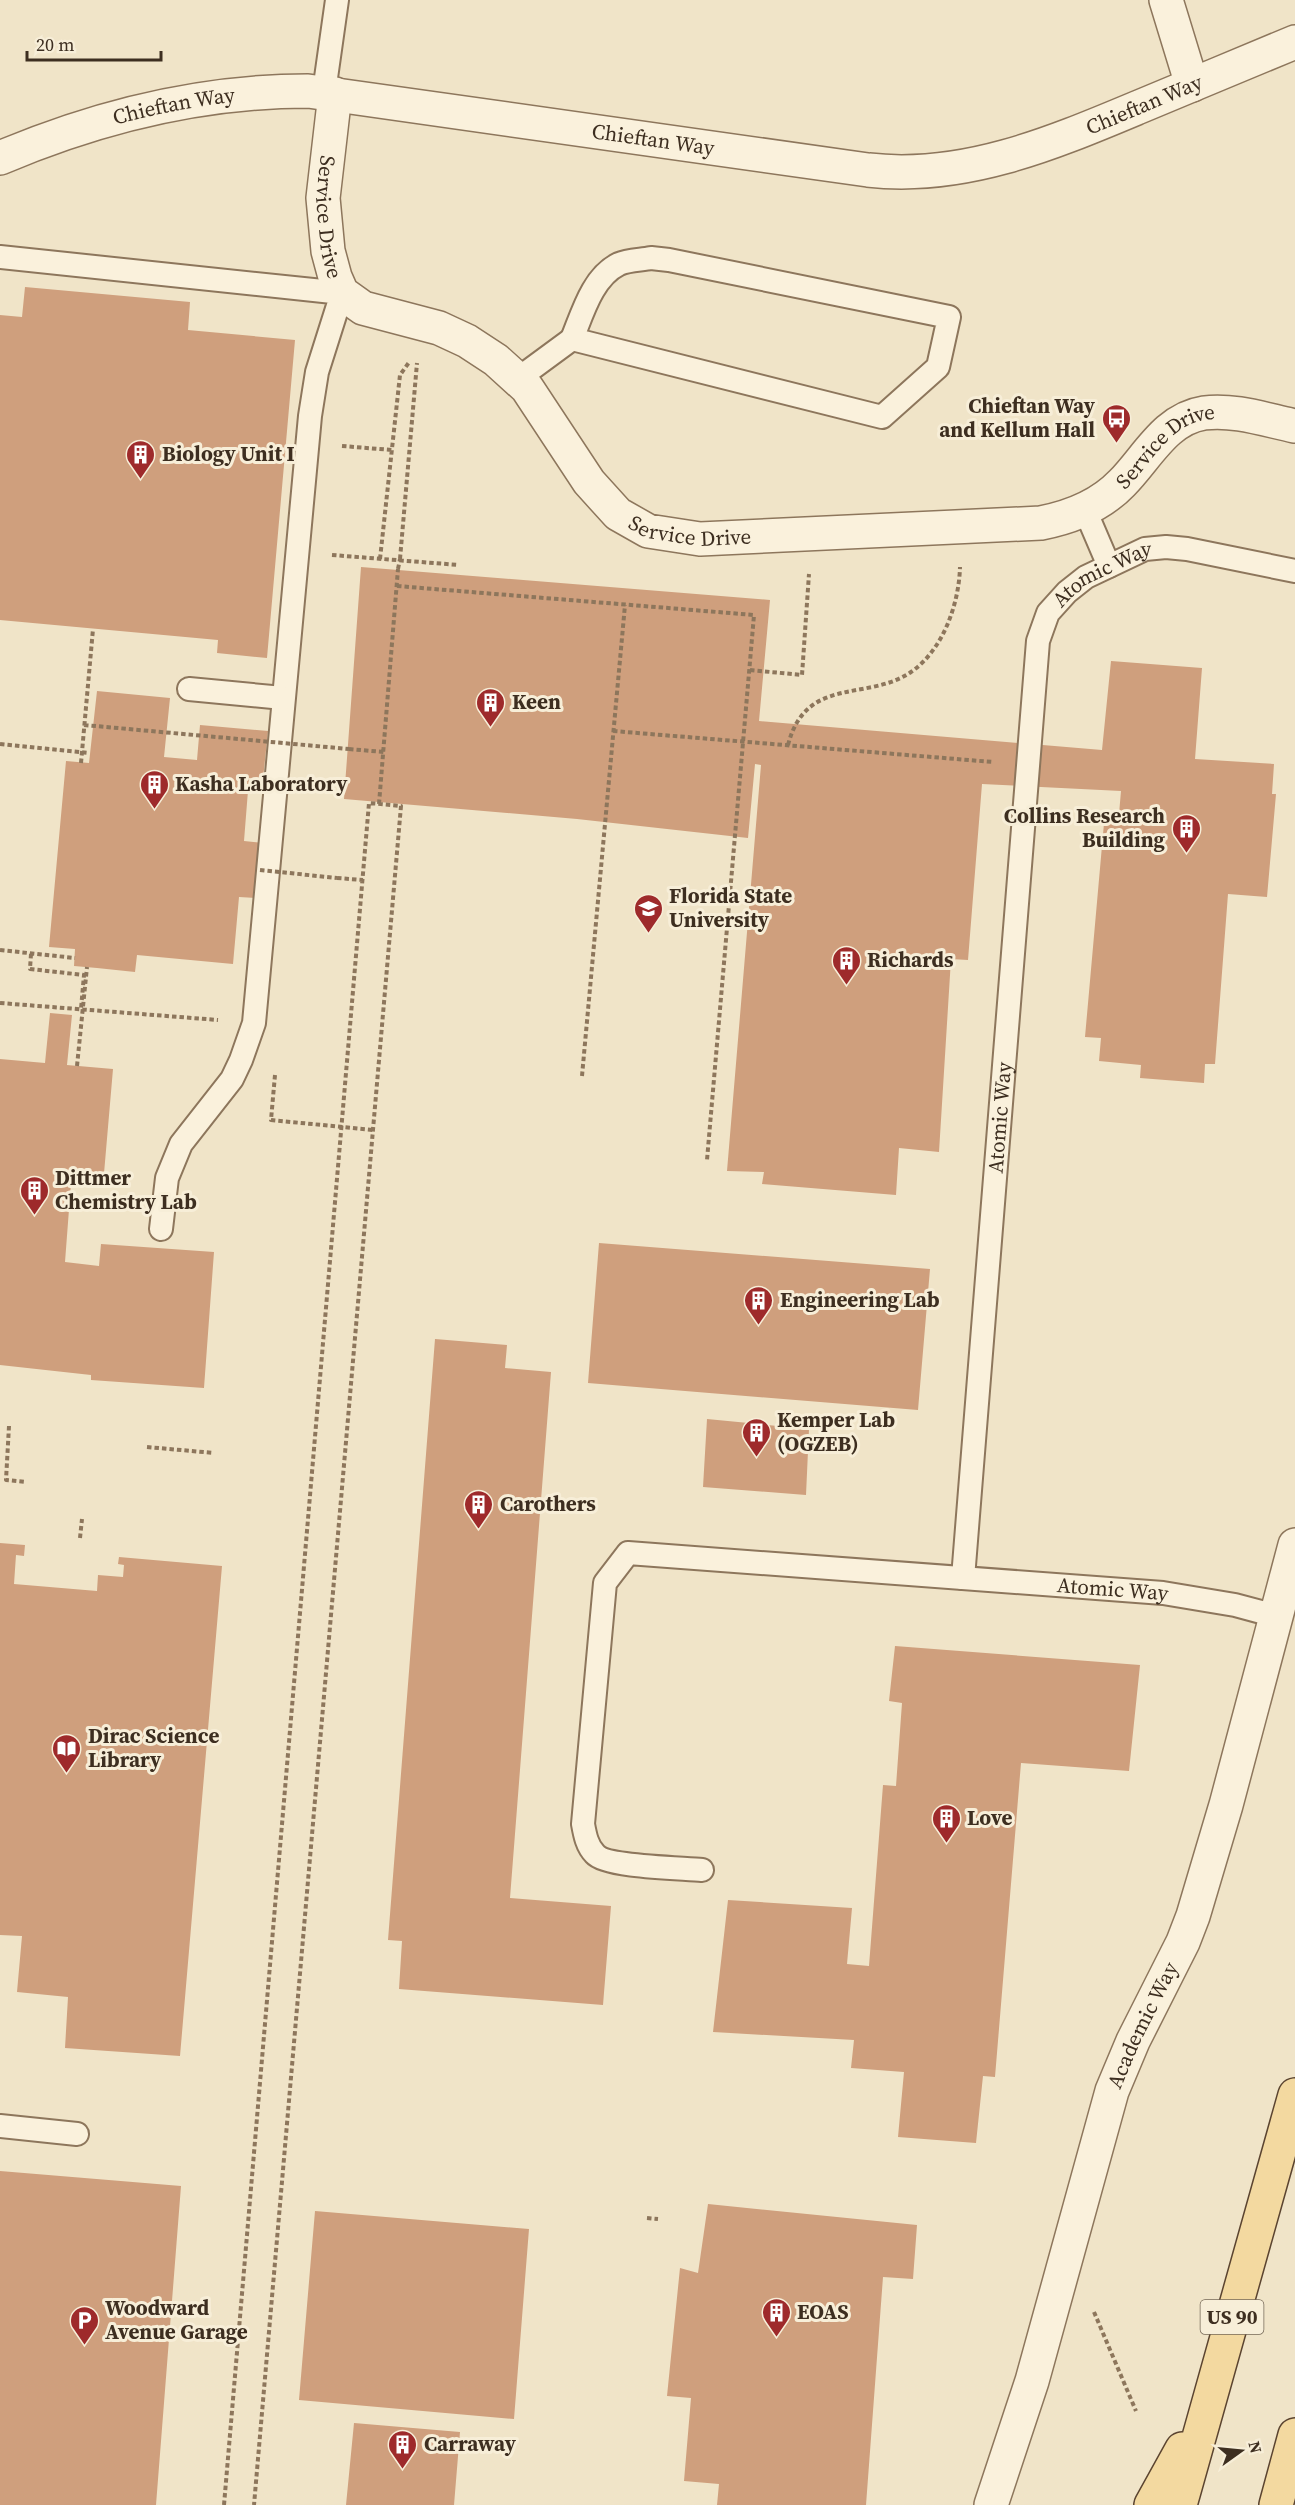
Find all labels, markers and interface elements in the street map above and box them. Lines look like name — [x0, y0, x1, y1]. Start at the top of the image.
scale bar — [27, 24, 160, 62]
text: 20 m — [36, 32, 74, 57]
street label: Chieftan Way — [1081, 67, 1207, 141]
street label: Chieftan Way — [109, 80, 236, 132]
street label: Chieftan Way — [590, 116, 717, 162]
street label: Service Drive — [309, 154, 350, 282]
place label: Chieftan Way and Kellum Hall — [939, 391, 1096, 444]
street label: Service Drive — [1109, 397, 1216, 495]
bus stop icon: Chieftan Way and Kellum Hall — [1100, 402, 1132, 444]
building icon: Biology Unit I — [125, 438, 157, 480]
place label: Biology Unit I — [162, 439, 295, 468]
street label: Service Drive — [623, 508, 752, 553]
street label: Atomic Way — [1045, 533, 1153, 613]
building icon: Keen — [475, 686, 507, 728]
place label: Keen — [512, 687, 561, 716]
building icon: Kasha Laboratory — [138, 768, 170, 810]
place label: Kasha Laboratory — [175, 769, 348, 798]
place label: Collins Research Building — [1004, 801, 1166, 854]
building icon: Collins Research Building — [1170, 812, 1202, 854]
place label: Florida State University — [669, 881, 792, 934]
school or university icon: Florida State University — [632, 892, 664, 934]
building icon: Richards — [830, 944, 862, 986]
place label: Richards — [867, 945, 954, 974]
street label: Atomic Way — [980, 1060, 1018, 1174]
place label: Dittmer Chemistry Lab — [55, 1163, 197, 1216]
building icon: Dittmer Chemistry Lab — [18, 1174, 50, 1216]
building icon: Engineering Lab — [743, 1284, 775, 1326]
place label: Engineering Lab — [780, 1285, 940, 1314]
place label: Kemper Lab (OGZEB) — [777, 1405, 895, 1458]
building icon: Kemper Lab (OGZEB) — [740, 1416, 772, 1458]
building icon: Carothers — [463, 1488, 495, 1530]
place label: Carothers — [500, 1489, 596, 1518]
street label: Atomic Way — [1056, 1570, 1171, 1608]
place label: Dirac Science Library — [88, 1721, 219, 1774]
library icon: Dirac Science Library — [51, 1732, 83, 1774]
building icon: Love — [930, 1802, 962, 1844]
place label: Love — [967, 1803, 1012, 1832]
street label: Academic Way — [1100, 1957, 1185, 2093]
place label: Woodward Avenue Garage — [105, 2293, 248, 2346]
building icon: EOAS — [760, 2296, 792, 2338]
place label: EOAS — [797, 2297, 849, 2326]
road number: US 90 — [1200, 2300, 1264, 2334]
parking icon: Woodward Avenue Garage — [68, 2304, 100, 2346]
north arrow — [1211, 2421, 1271, 2481]
building icon: Carraway — [387, 2428, 419, 2470]
place label: Carraway — [424, 2429, 517, 2458]
text: N — [1243, 2439, 1268, 2456]

